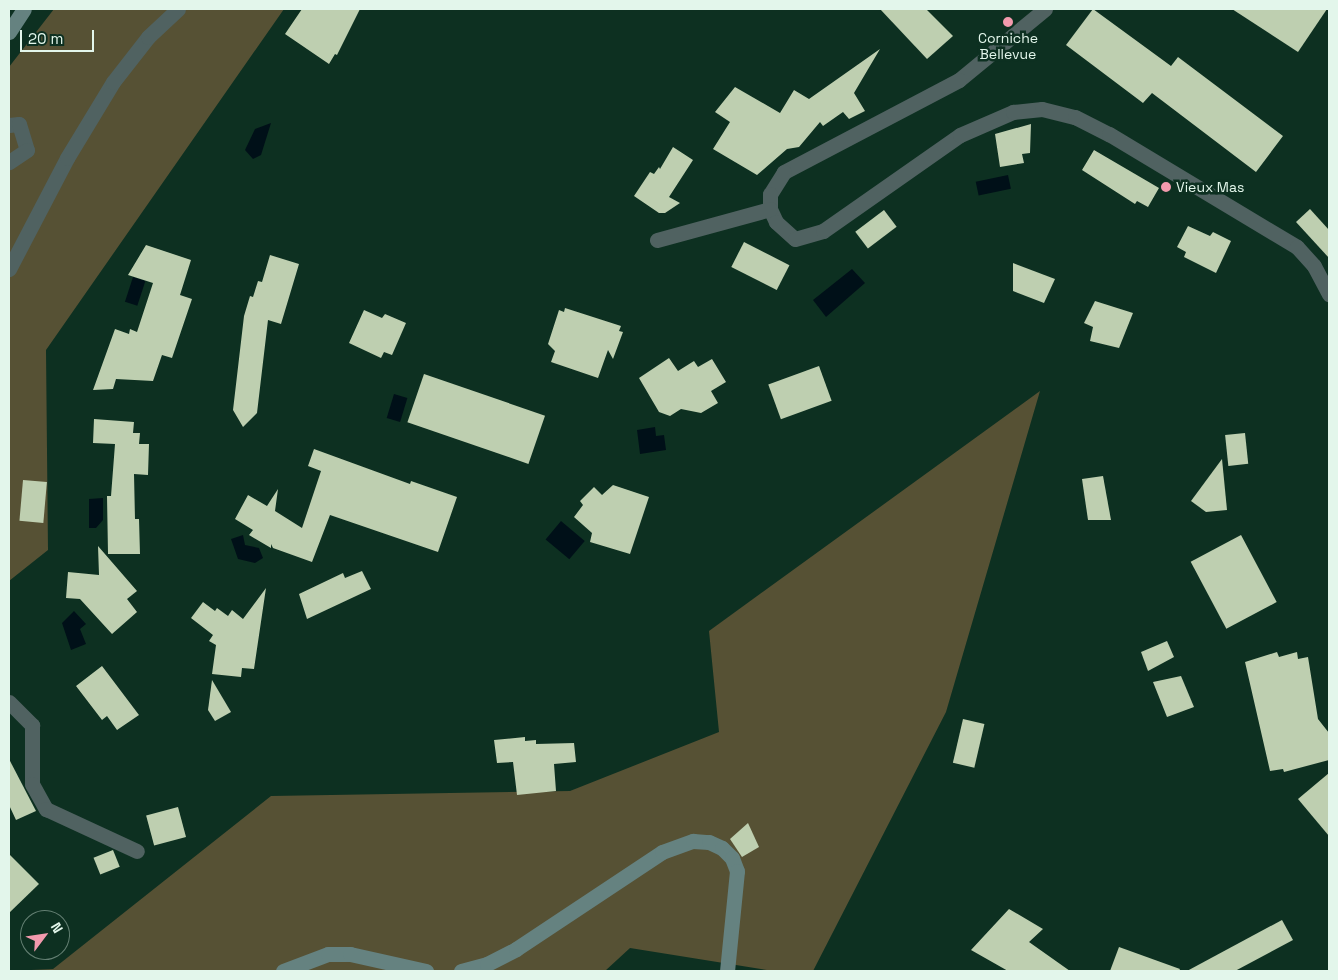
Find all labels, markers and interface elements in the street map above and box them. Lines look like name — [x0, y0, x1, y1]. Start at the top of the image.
marker: Corniche Bellevue — [1002, 16, 1014, 28]
scale bar — [22, 20, 96, 52]
text: 20 m — [28, 29, 63, 48]
place label: Corniche Bellevue — [978, 30, 1038, 62]
place label: Vieux Mas — [1176, 179, 1244, 195]
marker: Vieux Mas — [1160, 181, 1172, 193]
north arrow — [20, 910, 70, 960]
text: N — [47, 919, 67, 936]

